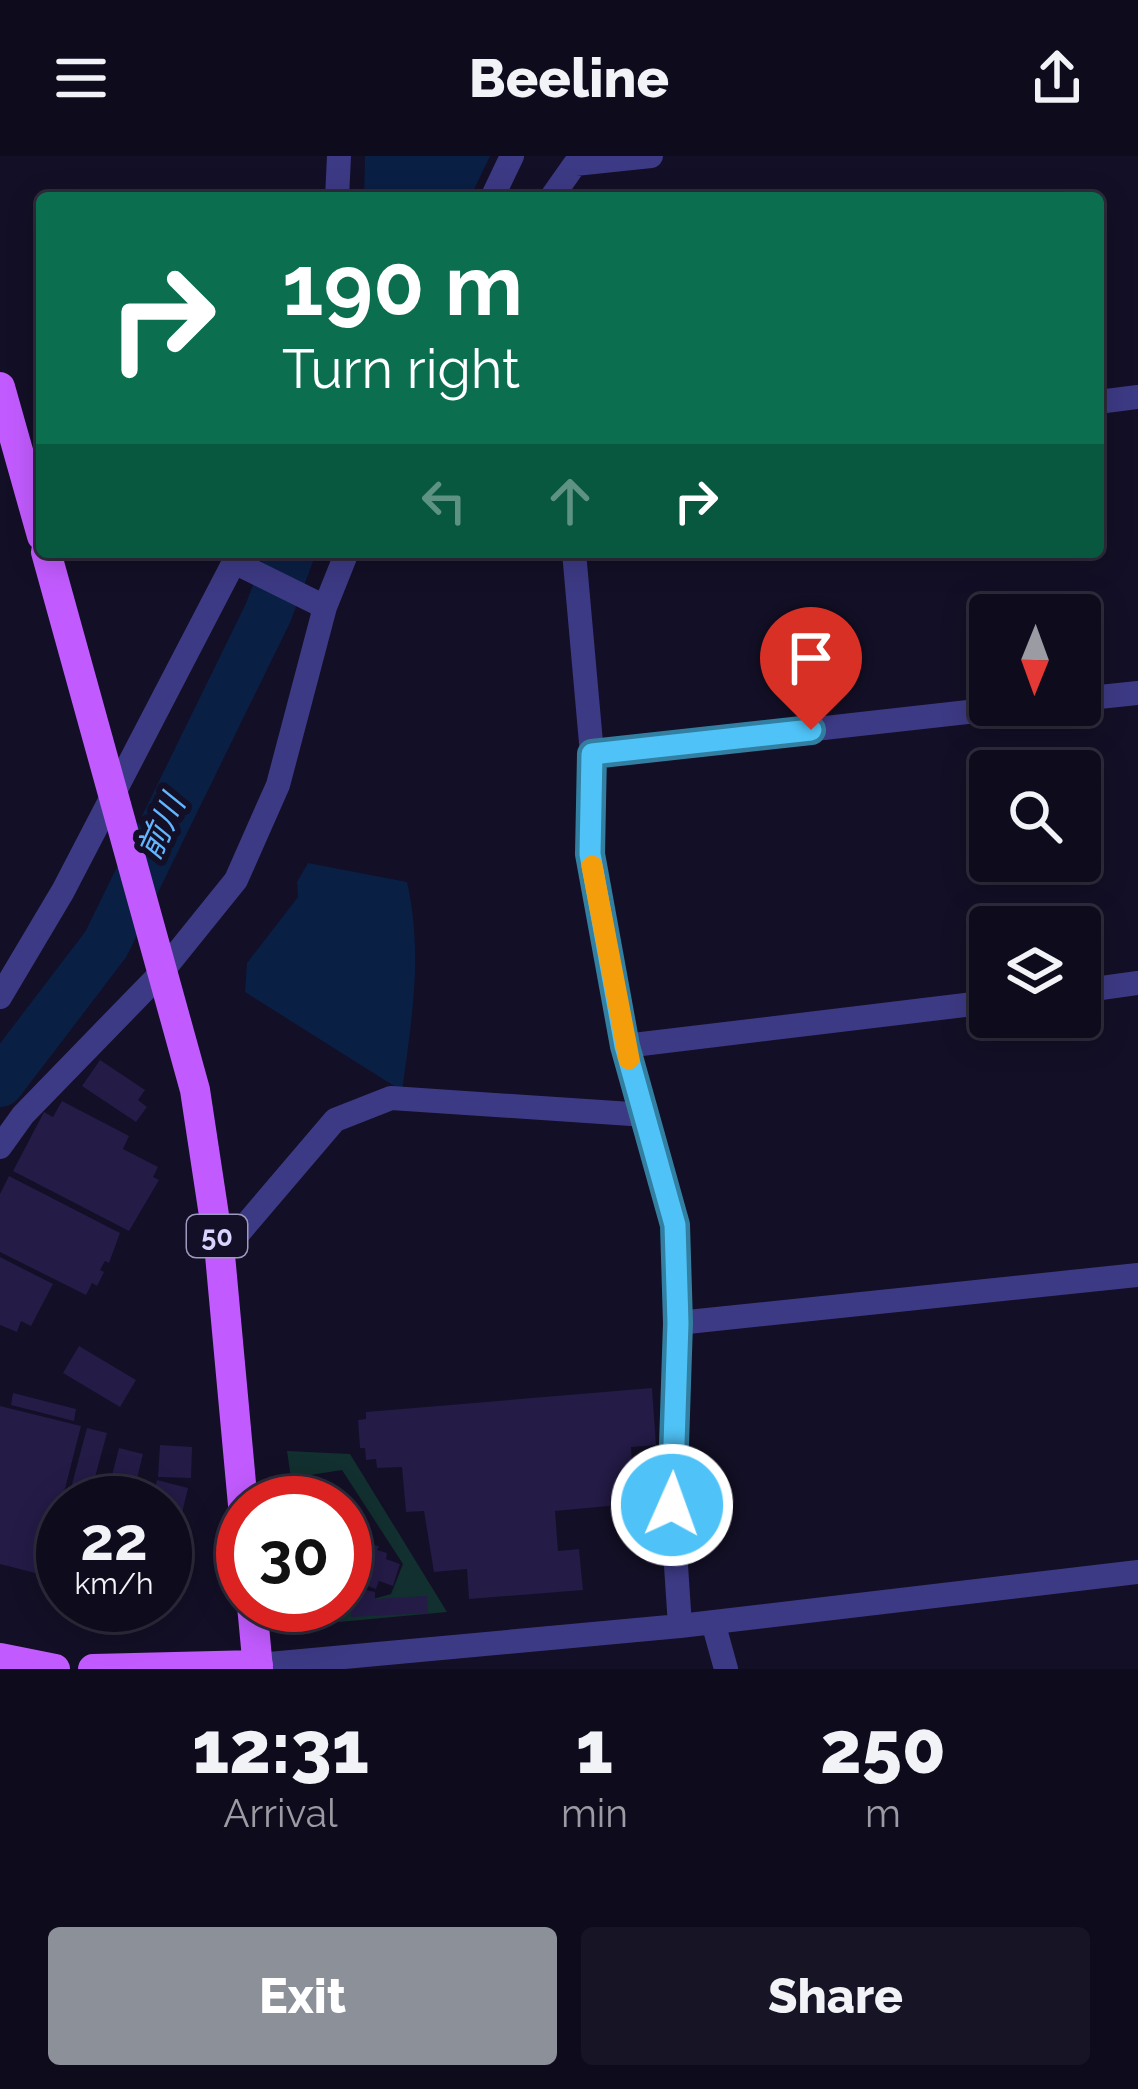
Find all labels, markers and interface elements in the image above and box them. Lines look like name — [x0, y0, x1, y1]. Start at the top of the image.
icon: menu — [48, 45, 114, 111]
icon: share — [1024, 45, 1090, 111]
text: Beeline — [469, 46, 669, 110]
text: 190 m — [282, 236, 523, 335]
icon: right — [84, 240, 240, 396]
text: Turn right — [282, 337, 520, 401]
icon: left — [411, 468, 477, 534]
icon: ahead — [537, 468, 603, 534]
icon: right — [663, 468, 729, 534]
north arrow — [969, 594, 1101, 726]
map controls — [969, 594, 1101, 1038]
pin — [760, 607, 862, 730]
icon: arrive — [778, 625, 844, 691]
button: search — [969, 750, 1101, 882]
water label: 前川 — [129, 786, 194, 865]
button: layers — [969, 906, 1101, 1038]
road number: 50 — [187, 1215, 247, 1257]
position arrow — [609, 1442, 735, 1568]
speed limit sign: 30 — [216, 1476, 372, 1632]
text: 22 — [80, 1504, 148, 1574]
text: km/h — [74, 1566, 154, 1601]
text: 12:31 — [192, 1705, 369, 1790]
text: 1 — [576, 1705, 613, 1790]
text: 250 — [820, 1705, 946, 1790]
text: Arrival — [223, 1790, 338, 1836]
text: min — [561, 1790, 628, 1836]
text: m — [865, 1790, 901, 1836]
button: Exit — [48, 1927, 557, 2065]
button: Share — [581, 1927, 1090, 2065]

